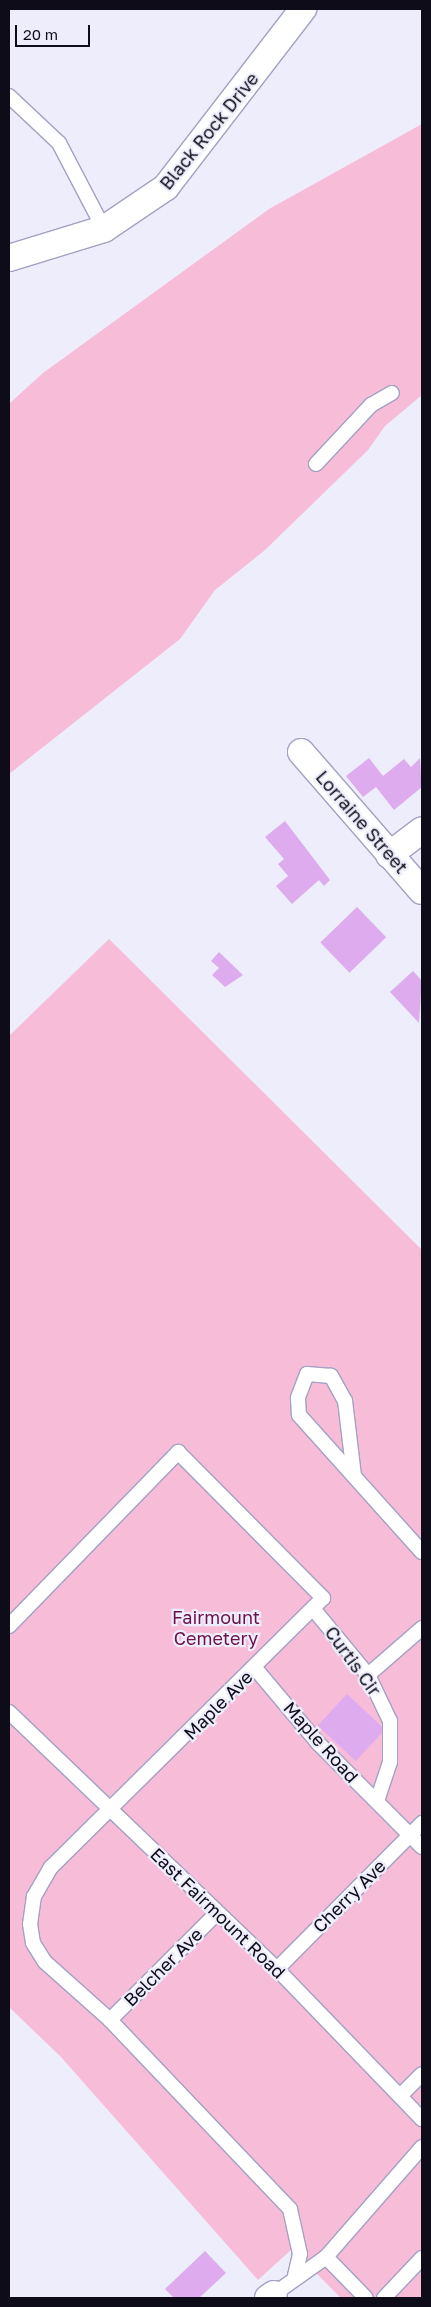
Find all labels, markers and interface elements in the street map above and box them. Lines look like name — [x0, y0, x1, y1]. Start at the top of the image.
scale bar — [18, 15, 92, 47]
text: 20 m — [23, 25, 58, 43]
street label: Black Rock Drive — [155, 68, 263, 194]
street label: Lorraine Street — [312, 766, 412, 878]
park label: Fairmount Cemetery — [172, 1607, 260, 1650]
street label: Curtis Cir — [321, 1622, 385, 1700]
street label: Maple Ave — [179, 1666, 257, 1744]
street label: Maple Road — [279, 1697, 363, 1787]
street label: East Fairmount Road — [146, 1843, 290, 1983]
street label: Cherry Ave — [308, 1855, 390, 1937]
street label: Belcher Ave — [119, 1923, 207, 2011]

